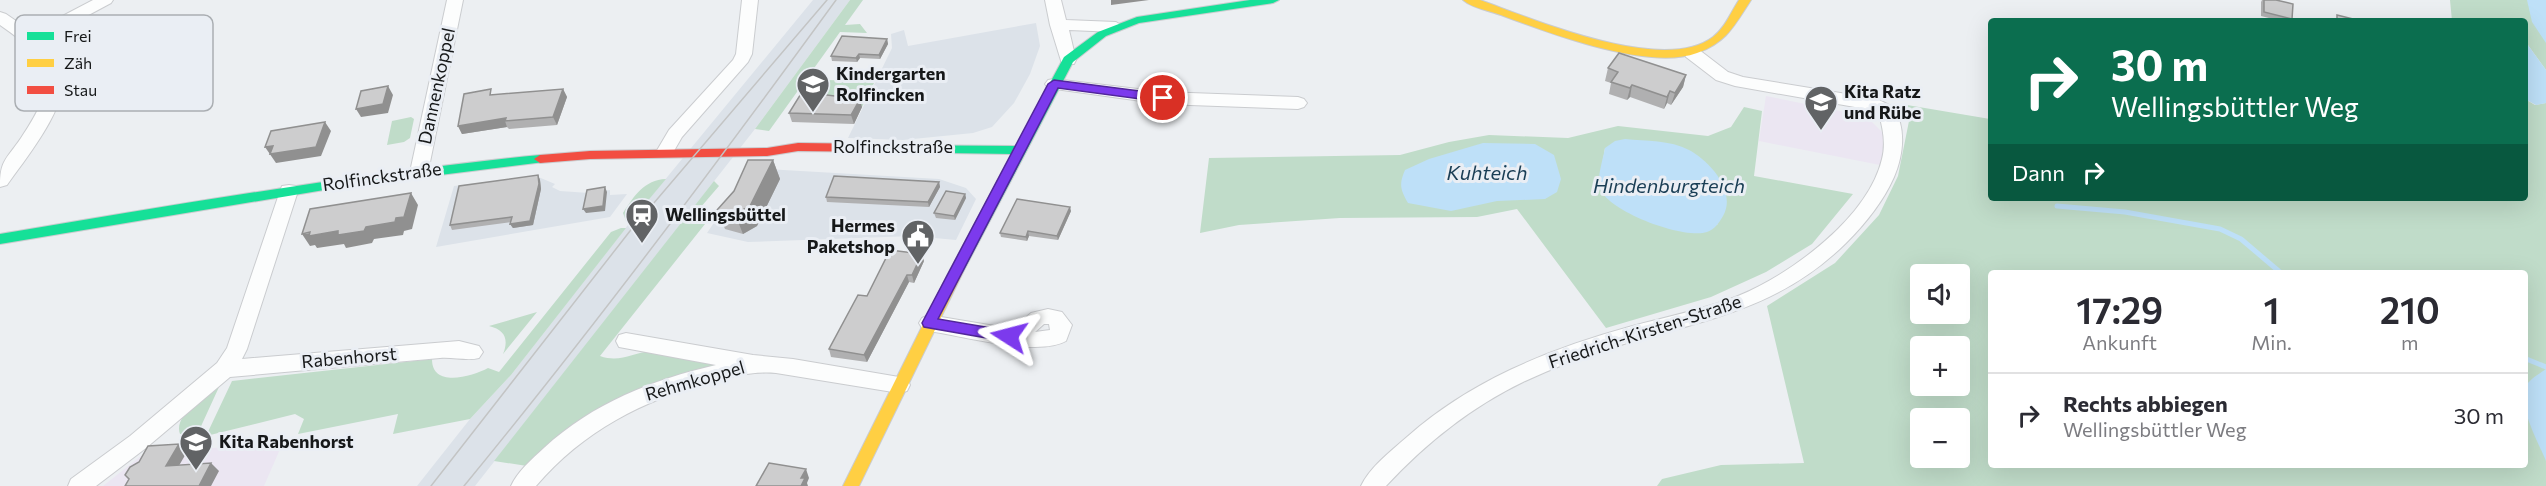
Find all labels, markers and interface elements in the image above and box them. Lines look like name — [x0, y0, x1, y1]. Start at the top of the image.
legend — [15, 15, 213, 111]
text: Frei — [64, 26, 92, 45]
street label: Dannenkoppel — [413, 26, 459, 146]
text: 30 m — [2111, 38, 2208, 90]
icon: right — [2012, 42, 2090, 120]
text: Zäh — [64, 53, 92, 72]
place label: Kindergarten Rolfincken — [836, 62, 946, 105]
school or university icon: Kindergarten Rolfincken — [795, 66, 831, 113]
pin — [1137, 72, 1188, 123]
text: Stau — [64, 80, 97, 99]
place label: Kita Ratz und Rübe — [1844, 80, 1921, 123]
icon: arrive — [1146, 81, 1179, 114]
school or university icon: Kita Ratz und Rübe — [1803, 84, 1839, 131]
text: Wellingsbüttler Weg — [2111, 90, 2359, 123]
street label: Rolfinckstraße — [833, 135, 953, 157]
icon: right — [2077, 156, 2110, 189]
street label: Rolfinckstraße — [321, 157, 443, 195]
text: Dann — [2012, 159, 2065, 186]
water label: Kuhteich — [1447, 160, 1527, 184]
water label: Hindenburgteich — [1593, 173, 1745, 197]
station icon: Wellingsbüttel — [624, 197, 660, 244]
place label: Wellingsbüttel — [665, 203, 786, 225]
place label: Hermes Paketshop — [807, 214, 895, 257]
public building icon: Hermes Paketshop — [900, 218, 936, 265]
map controls — [1910, 264, 1970, 468]
button: sound — [1910, 264, 1970, 324]
text: 17:29 — [2076, 287, 2163, 331]
text: 1 — [2263, 287, 2279, 331]
text: 210 — [2380, 287, 2440, 331]
street label: Friedrich-Kirsten-Straße — [1546, 289, 1744, 373]
position arrow — [977, 304, 1041, 368]
text: Ankunft — [2082, 330, 2157, 354]
text: Min. — [2251, 330, 2292, 354]
text: m — [2401, 330, 2419, 354]
button: + — [1910, 336, 1970, 396]
street label: Rabenhorst — [300, 342, 397, 372]
street label: Rehmkoppel — [642, 355, 747, 405]
text: Rechts abbiegen — [2063, 390, 2228, 417]
icon: right — [2012, 399, 2045, 432]
text: 30 m — [2454, 402, 2504, 429]
button: − — [1910, 408, 1970, 468]
text: Wellingsbüttler Weg — [2063, 417, 2247, 441]
school or university icon: Kita Rabenhorst — [178, 424, 214, 471]
place label: Kita Rabenhorst — [219, 430, 354, 452]

